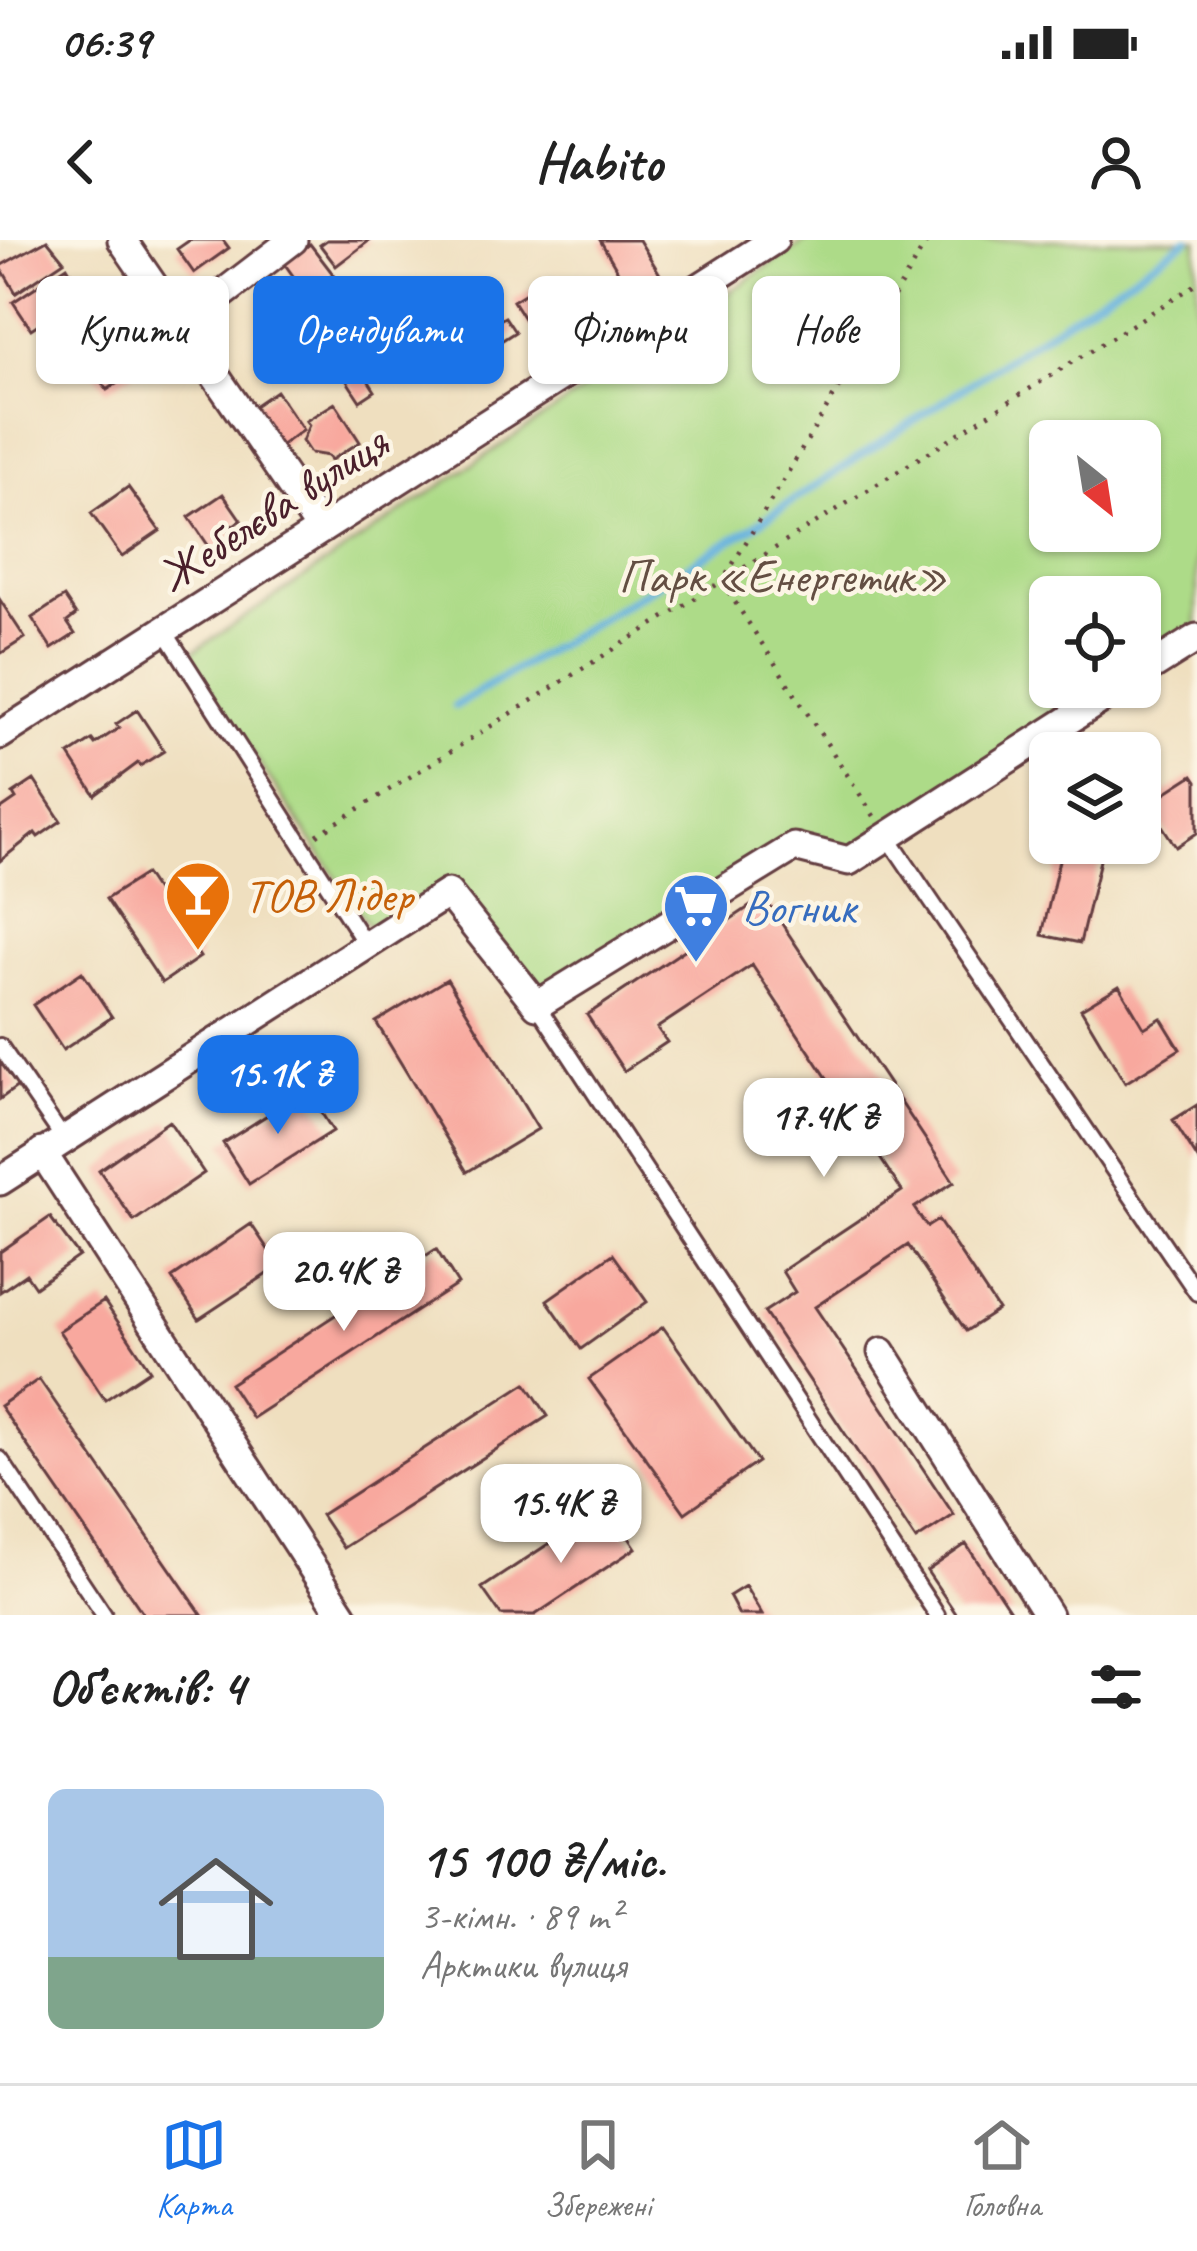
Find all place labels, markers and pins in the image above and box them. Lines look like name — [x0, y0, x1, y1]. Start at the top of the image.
bar icon: ТОВ Лідер — [163, 859, 233, 953]
place label: ТОВ Лідер — [244, 865, 416, 925]
supermarket icon: Вогник — [661, 871, 731, 965]
place label: Вогник — [742, 877, 859, 937]
pin: 15.1K ₴ — [167, 1035, 389, 1137]
pin: 17.4K ₴ — [713, 1078, 935, 1180]
pin: 20.4K ₴ — [233, 1232, 455, 1334]
pin: 15.4K ₴ — [450, 1464, 672, 1566]

